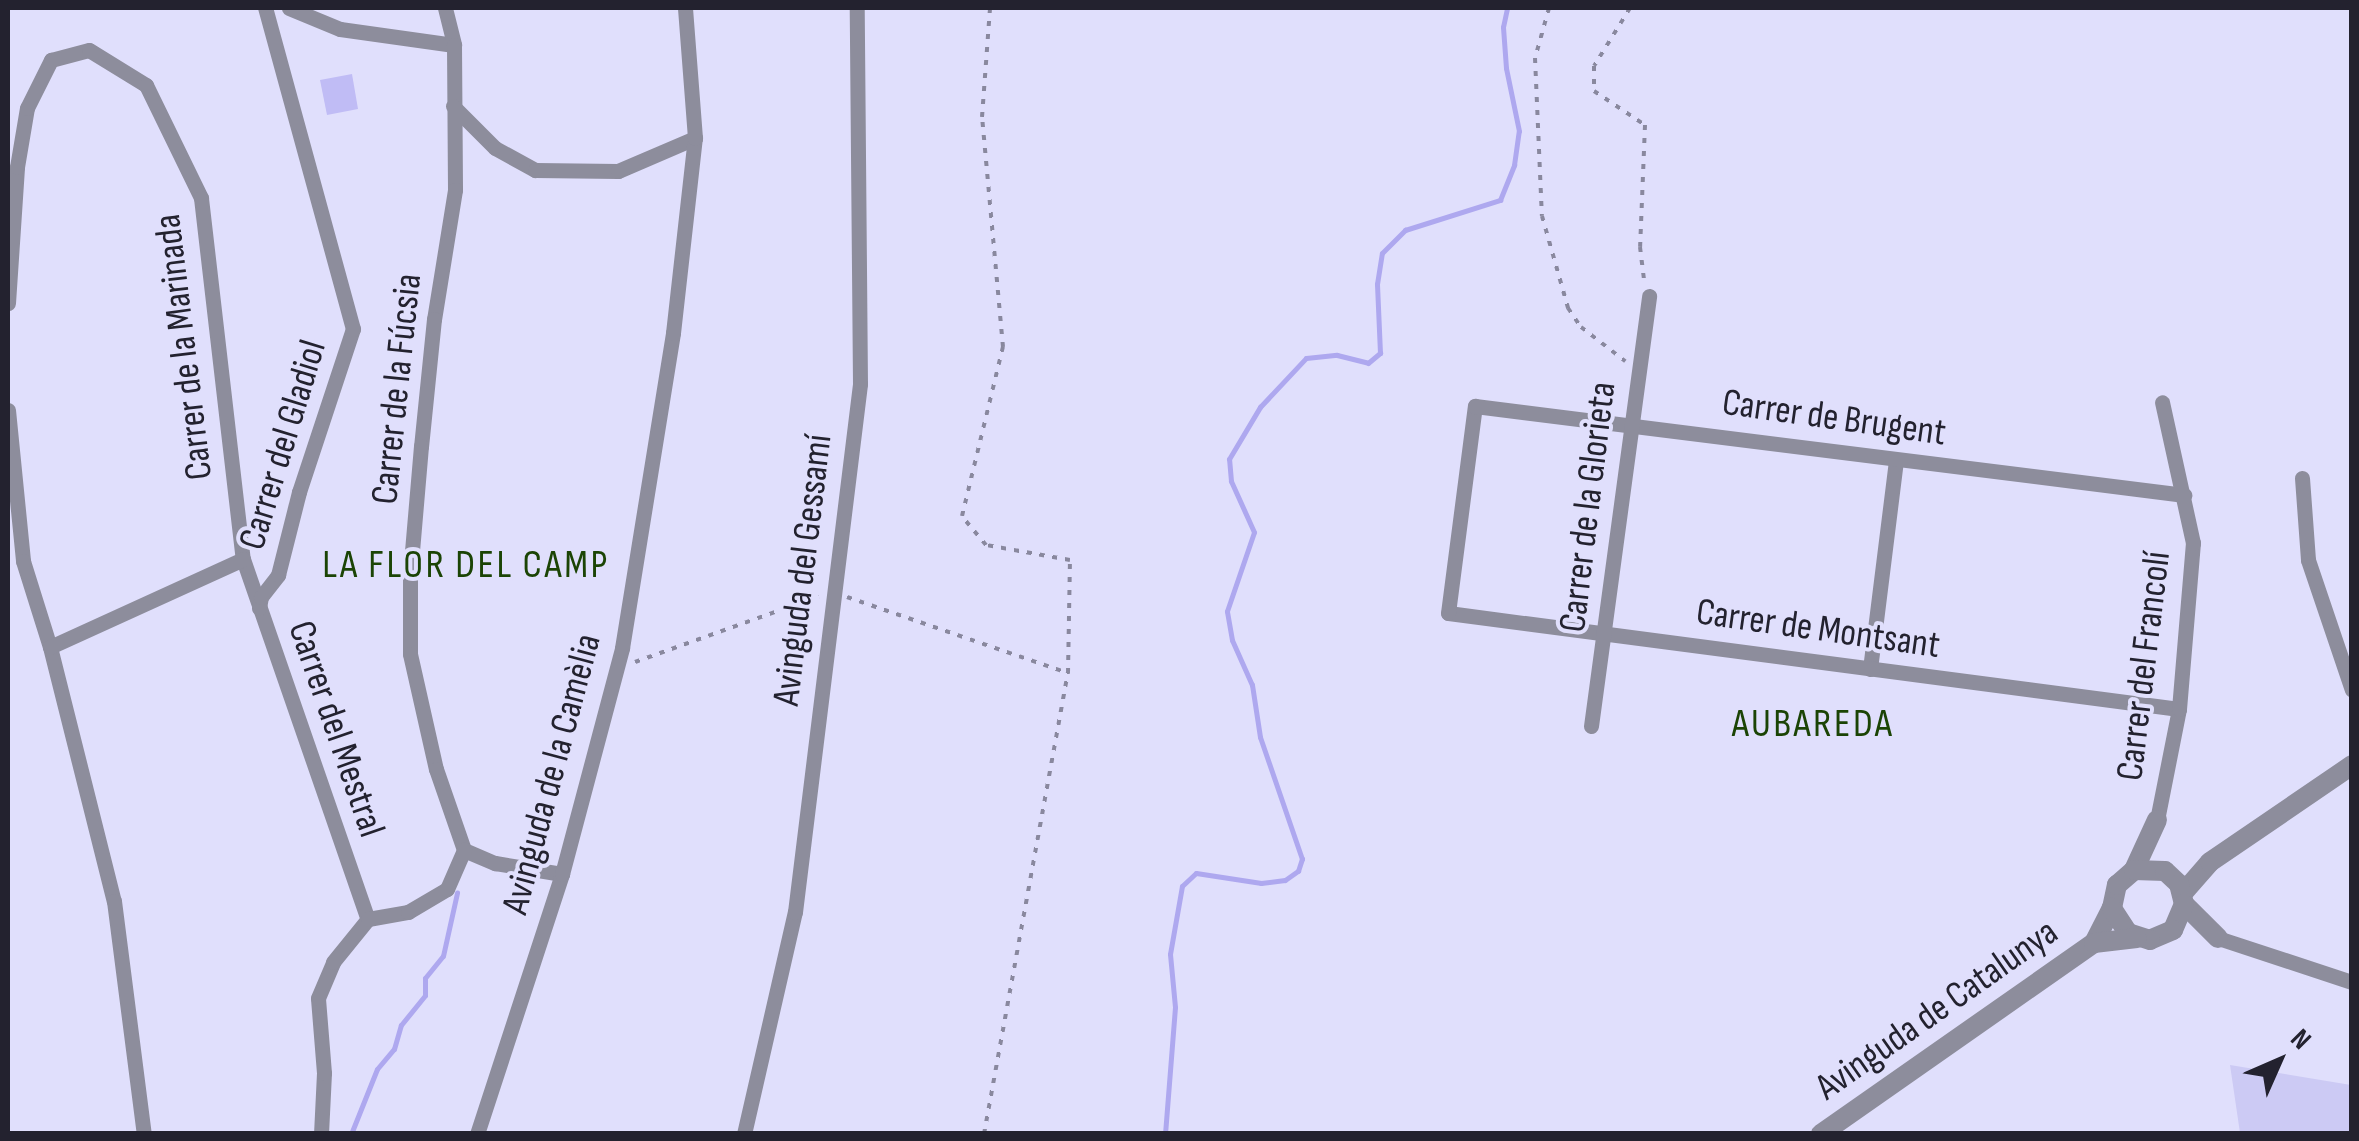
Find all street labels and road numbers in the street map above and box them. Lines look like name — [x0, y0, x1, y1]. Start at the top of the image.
street label: Carrer de la Marinada — [145, 212, 223, 482]
street label: Carrer de la Fúcsia — [362, 271, 432, 507]
street label: Carrer del Gladiol — [230, 335, 336, 555]
street label: Carrer de la Glorieta — [1550, 379, 1626, 635]
street label: Carrer de Brugent — [1719, 380, 1949, 456]
street label: Avinguda del Gessamí — [764, 432, 842, 708]
street label: Carrer del Francolí — [2107, 549, 2181, 783]
street label: Carrer de Montsant — [1693, 589, 1943, 669]
street label: Carrer del Mestral — [278, 615, 394, 843]
street label: Avinguda de la Camèlia — [493, 629, 611, 919]
street label: Avinguda de Catalunya — [1807, 910, 2067, 1110]

